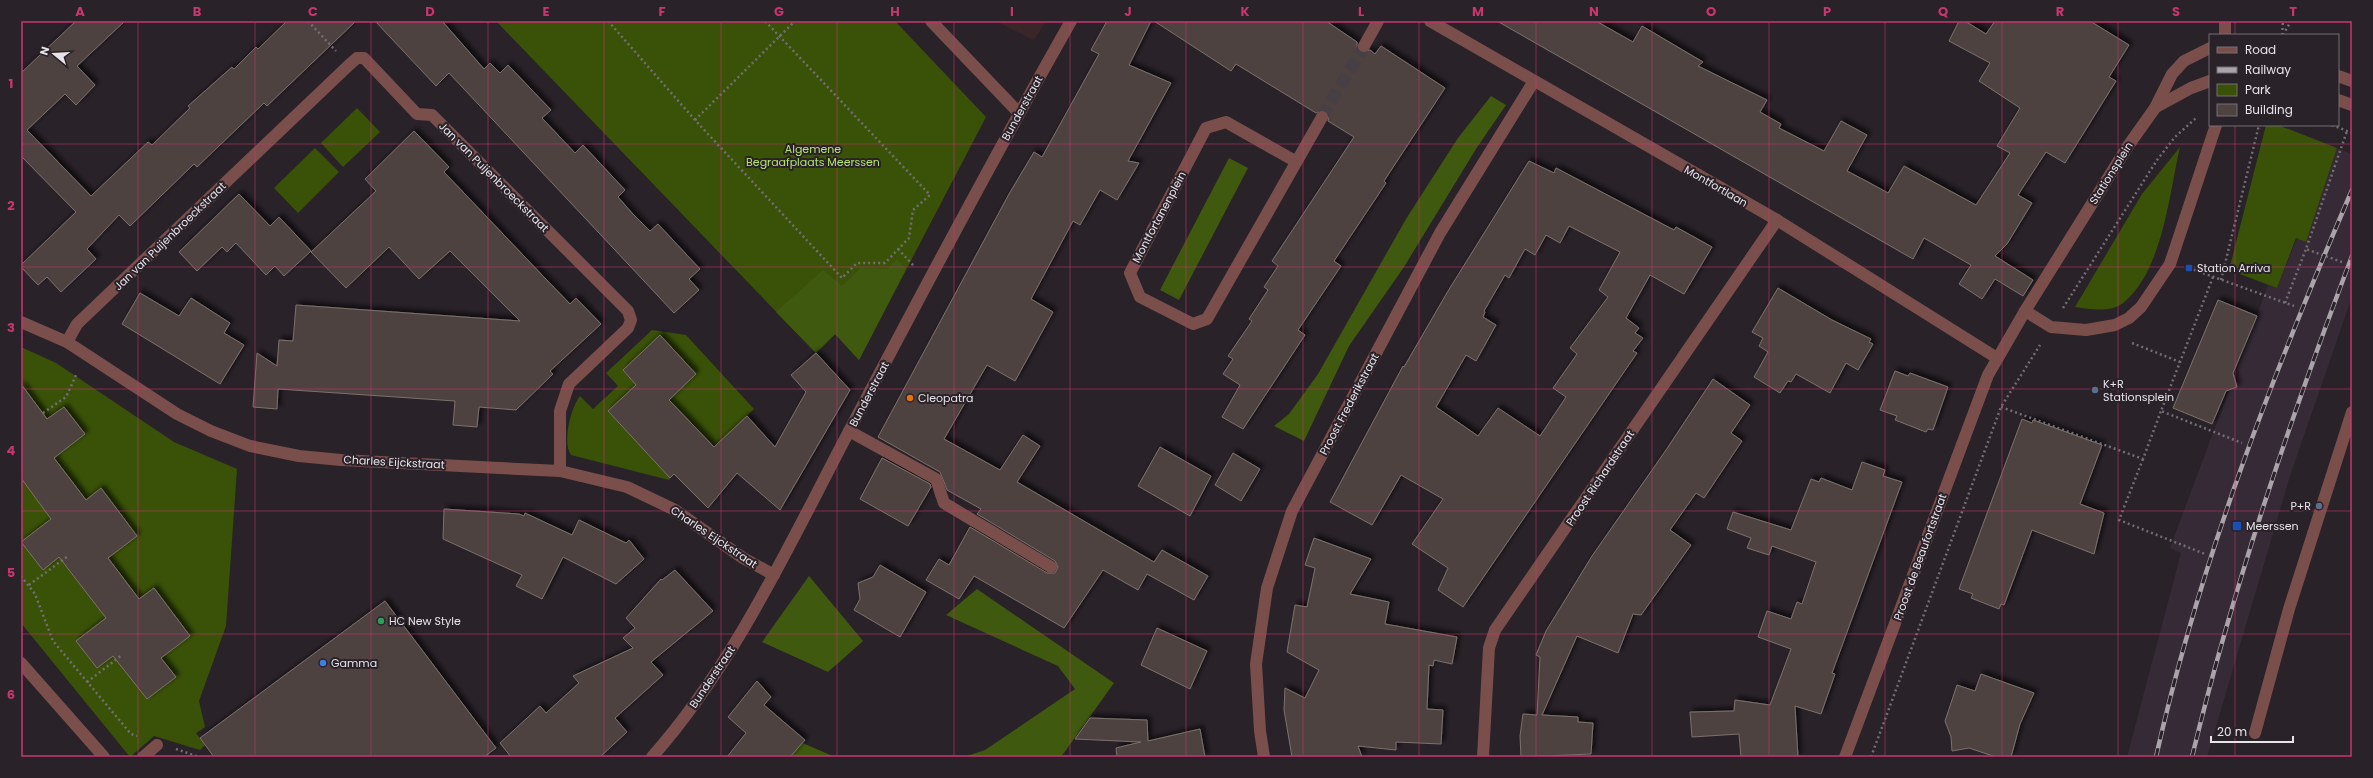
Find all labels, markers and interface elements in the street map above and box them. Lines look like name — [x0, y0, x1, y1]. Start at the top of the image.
text: A — [75, 2, 85, 21]
text: B — [193, 2, 202, 21]
text: C — [308, 2, 318, 21]
text: D — [425, 2, 435, 21]
text: E — [542, 2, 550, 21]
text: F — [658, 2, 666, 21]
text: G — [774, 2, 784, 21]
text: H — [890, 2, 900, 21]
text: I — [1010, 2, 1014, 21]
text: J — [1124, 2, 1132, 21]
text: K — [1240, 2, 1250, 21]
text: L — [1358, 2, 1364, 21]
text: M — [1472, 2, 1484, 21]
text: N — [1589, 2, 1599, 21]
text: O — [1706, 2, 1716, 21]
text: P — [1823, 2, 1831, 21]
text: Q — [1938, 2, 1948, 21]
text: R — [2056, 2, 2064, 21]
text: S — [2172, 2, 2180, 21]
text: T — [2289, 2, 2297, 21]
north arrow — [34, 34, 74, 74]
legend — [2209, 34, 2339, 126]
text: Road — [2245, 41, 2276, 58]
text: N — [36, 44, 53, 57]
text: Railway — [2245, 61, 2291, 78]
street label: Bunderstraat — [998, 73, 1046, 143]
text: 1 — [9, 74, 13, 93]
text: Park — [2245, 81, 2272, 98]
text: Building — [2245, 101, 2293, 118]
street label: Jan van Puijenbroeckstraat — [435, 118, 553, 236]
street label: Stationsplein — [2085, 139, 2137, 207]
park label: Algemene Begraafplaats Meerssen — [746, 141, 880, 170]
street label: Montfortlaan — [1681, 161, 1751, 211]
street label: Montfortanenplein — [1128, 168, 1190, 266]
street label: Jan van Puijenbroeckstraat — [110, 178, 230, 294]
text: 2 — [7, 196, 15, 215]
place label: Station Arriva — [2197, 260, 2271, 276]
marker: Station Arriva — [2184, 263, 2194, 273]
text: 3 — [7, 318, 15, 337]
street label: Proost Frederikstraat — [1315, 350, 1383, 458]
street label: Bunderstraat — [845, 358, 893, 430]
place label: K+R Stationsplein — [2103, 376, 2174, 405]
marker: K+R Stationsplein — [2090, 385, 2100, 395]
place label: Cleopatra — [918, 390, 973, 406]
marker: Cleopatra — [905, 393, 915, 403]
street label: Proost Richardstraat — [1562, 427, 1638, 529]
text: 4 — [7, 441, 16, 460]
street label: Charles Eijckstraat — [343, 451, 445, 473]
street label: Proost de Beaufortstraat — [1890, 491, 1950, 623]
place label: P+R — [2290, 498, 2311, 514]
marker: P+R — [2314, 501, 2324, 511]
street label: Charles Eijckstraat — [667, 502, 761, 572]
place label: Meerssen — [2246, 518, 2299, 534]
marker: Meerssen — [2231, 520, 2243, 532]
text: 5 — [7, 563, 15, 582]
place label: HC New Style — [389, 613, 461, 629]
marker: HC New Style — [376, 616, 386, 626]
street label: Bunderstraat — [685, 643, 739, 711]
place label: Gamma — [331, 655, 377, 671]
marker: Gamma — [318, 658, 328, 668]
text: 6 — [7, 685, 15, 704]
scale bar — [2211, 718, 2293, 744]
text: 20 m — [2217, 723, 2247, 740]

